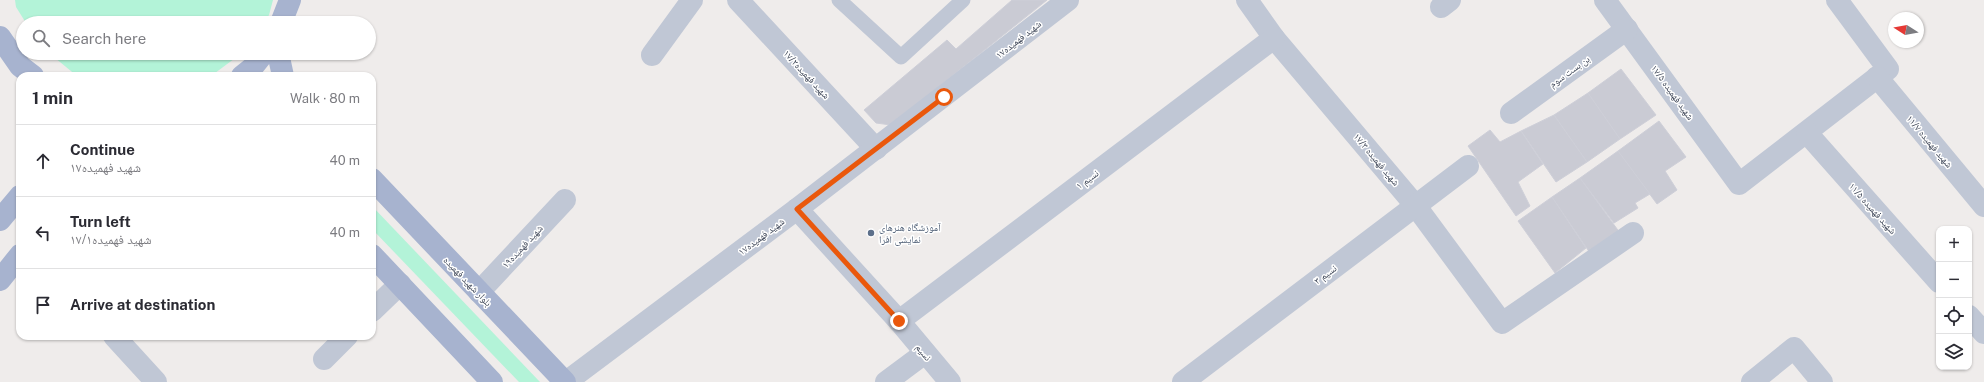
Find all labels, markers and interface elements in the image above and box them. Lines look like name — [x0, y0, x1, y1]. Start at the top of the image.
north arrow — [1888, 12, 1924, 48]
search box — [16, 16, 376, 60]
street label: شهید فهمیده۱۷ — [993, 17, 1044, 61]
icon: search — [30, 27, 52, 49]
text: Search here — [62, 30, 146, 47]
street label: شهید فهمیده۱۷/۲ — [781, 47, 833, 101]
street label: بن بست سوم — [1546, 52, 1593, 91]
street label: شهید فهمیده ۱۷/۵ — [1649, 62, 1697, 122]
text: 1 min — [32, 88, 73, 108]
route start — [935, 88, 953, 106]
text: Walk · 80 m — [290, 91, 360, 106]
street label: شهید فهمیده ۱۱/۷ — [1904, 112, 1956, 170]
street label: شهید فهمیده ۱۷/۳ — [1351, 130, 1403, 188]
text: Continue — [70, 141, 135, 158]
icon: ahead — [32, 150, 54, 172]
text: 40 m — [329, 153, 360, 168]
text: شهید فهمیده۱۷ — [70, 160, 141, 175]
street label: نسیم ۱ — [1073, 166, 1102, 193]
street label: شهید فهمیده ۱۱/۵ — [1847, 180, 1900, 237]
text: Turn left — [70, 213, 131, 230]
street label: شهید فهمیده۱۷ — [736, 214, 787, 257]
place label: آموزشگاه هنرهای نمایشی افرا — [879, 221, 941, 246]
icon: left — [32, 222, 54, 244]
street label: شهید فهمیده۱۹ — [499, 222, 545, 270]
text: 40 m — [329, 225, 360, 240]
map controls — [1936, 226, 1972, 370]
button: + — [1936, 226, 1972, 262]
marker: آموزشگاه هنرهای نمایشی افرا — [866, 228, 876, 238]
text: شهید فهمیده۱۷/۱ — [70, 232, 152, 247]
street label: بلوار شهید فهمیده — [441, 254, 495, 309]
street label: نسیم ۳ — [1311, 261, 1340, 288]
button: − — [1936, 262, 1972, 298]
icon: arrive — [32, 294, 54, 316]
text: Arrive at destination — [70, 296, 215, 313]
button: locate — [1936, 298, 1972, 334]
route end — [890, 312, 908, 330]
button: layers — [1936, 334, 1972, 370]
street label: نسیم — [912, 341, 935, 364]

